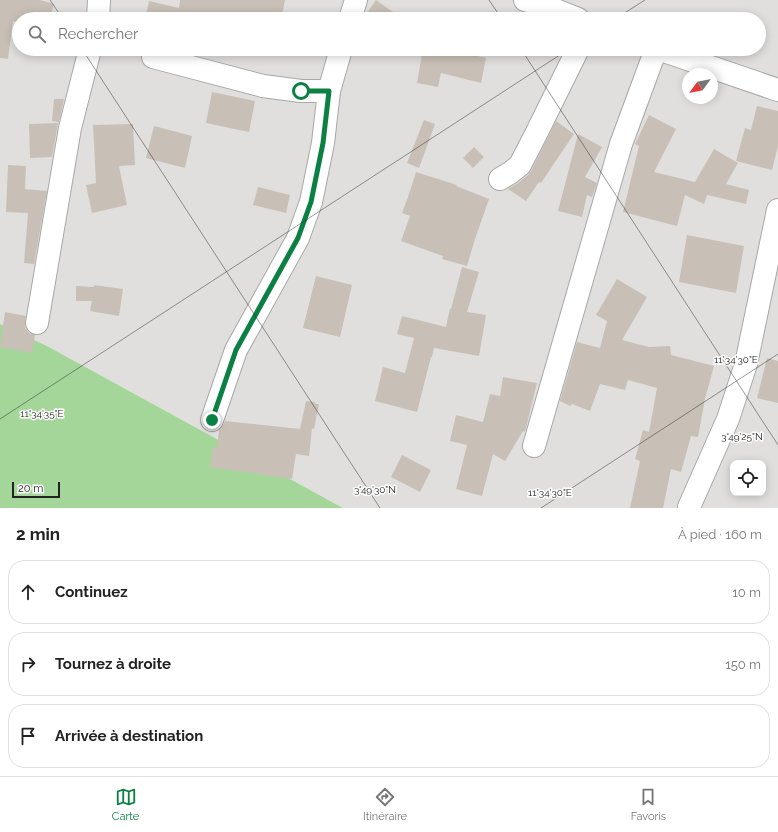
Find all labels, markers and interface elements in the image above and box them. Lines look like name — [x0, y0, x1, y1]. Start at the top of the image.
search box — [12, 12, 766, 56]
icon: search — [26, 23, 48, 45]
text: Rechercher — [58, 25, 138, 43]
north arrow — [682, 68, 718, 104]
route start — [292, 82, 310, 100]
text: 11°34'30"E — [714, 354, 758, 365]
text: 11°34'35"E — [20, 408, 64, 419]
route end — [203, 411, 221, 429]
text: 3°49'25"N — [721, 431, 763, 442]
map controls — [730, 460, 766, 496]
button: locate — [730, 460, 766, 496]
scale bar — [12, 480, 60, 499]
text: 20 m — [18, 482, 43, 495]
text: 3°49'30"N — [354, 484, 396, 495]
text: 11°34'30"E — [528, 487, 572, 498]
text: 2 min — [16, 524, 60, 544]
text: À pied · 160 m — [678, 527, 762, 542]
icon: ahead — [17, 581, 39, 603]
text: Continuez — [55, 583, 128, 601]
text: 10 m — [732, 585, 761, 600]
icon: right — [17, 653, 39, 675]
text: Tournez à droite — [55, 655, 171, 673]
text: 150 m — [725, 657, 761, 672]
icon: arrive — [17, 725, 39, 747]
text: Arrivée à destination — [55, 727, 203, 745]
tab: Carte — [112, 786, 139, 823]
tab: Itinéraire — [363, 786, 407, 823]
tab: Favoris — [631, 786, 666, 823]

